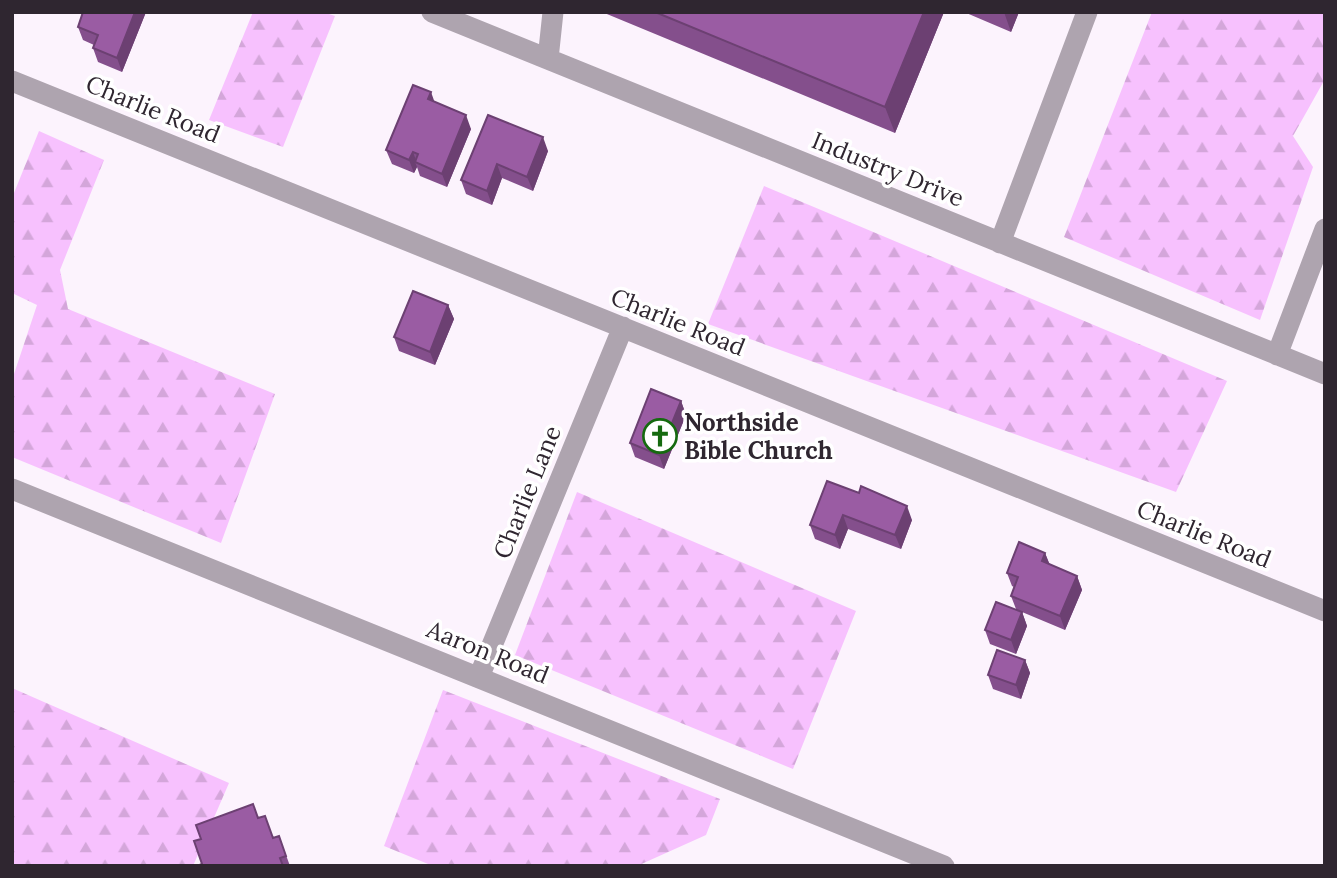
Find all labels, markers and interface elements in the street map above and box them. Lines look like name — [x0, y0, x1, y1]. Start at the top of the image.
street label: Charlie Road — [81, 68, 225, 150]
street label: Industry Drive — [807, 124, 969, 214]
street label: Charlie Road — [606, 281, 750, 363]
place label: Northside Bible Church — [684, 407, 833, 466]
church icon: Northside Bible Church — [641, 417, 679, 455]
street label: Charlie Lane — [486, 421, 568, 563]
street label: Charlie Road — [1132, 493, 1276, 575]
street label: Aaron Road — [422, 613, 554, 691]

